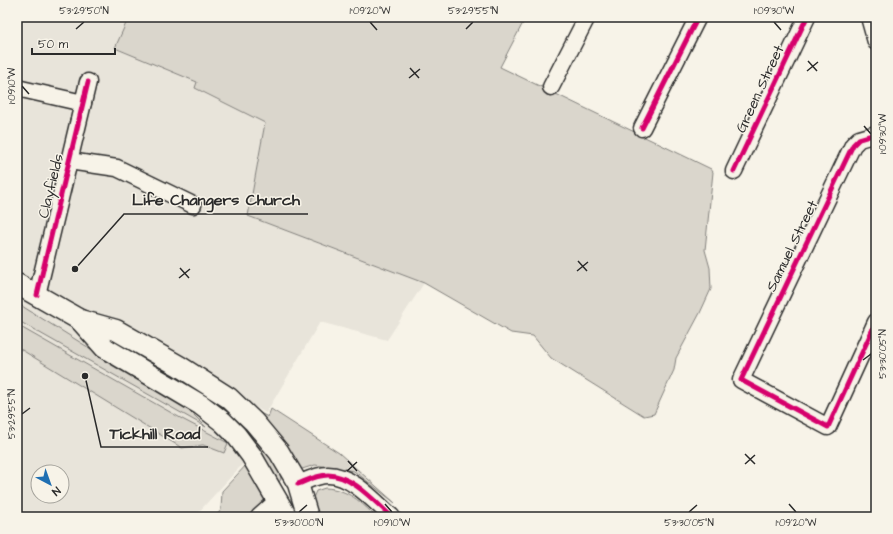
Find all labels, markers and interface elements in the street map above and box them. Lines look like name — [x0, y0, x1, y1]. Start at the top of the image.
text: 53°29'50"N — [59, 4, 109, 18]
text: 1°09'20"W — [350, 4, 391, 18]
text: 53°29'55"N — [448, 4, 498, 18]
text: 1°09'30"W — [754, 4, 795, 18]
scale bar — [32, 30, 115, 56]
text: 50 m — [38, 36, 69, 53]
street label: Green Street — [730, 42, 790, 136]
text: 1°09'10"W — [5, 67, 19, 104]
text: 1°09'30"W — [876, 113, 890, 154]
street label: Clayfields — [33, 151, 70, 221]
callout: Life Changers Church — [124, 186, 308, 214]
text: Life Changers Church — [132, 189, 301, 213]
street label: Samuel Street — [761, 197, 823, 295]
text: 53°30'05"N — [876, 329, 890, 379]
text: 53°29'55"N — [5, 389, 19, 439]
callout: Tickhill Road — [101, 419, 208, 447]
text: Tickhill Road — [109, 423, 201, 445]
north arrow — [30, 464, 70, 504]
text: N — [49, 483, 64, 499]
text: 53°30'00"N — [275, 516, 323, 530]
text: 1°09'10"W — [374, 516, 411, 530]
text: 53°30'05"N — [664, 516, 714, 530]
text: 1°09'20"W — [776, 516, 817, 530]

